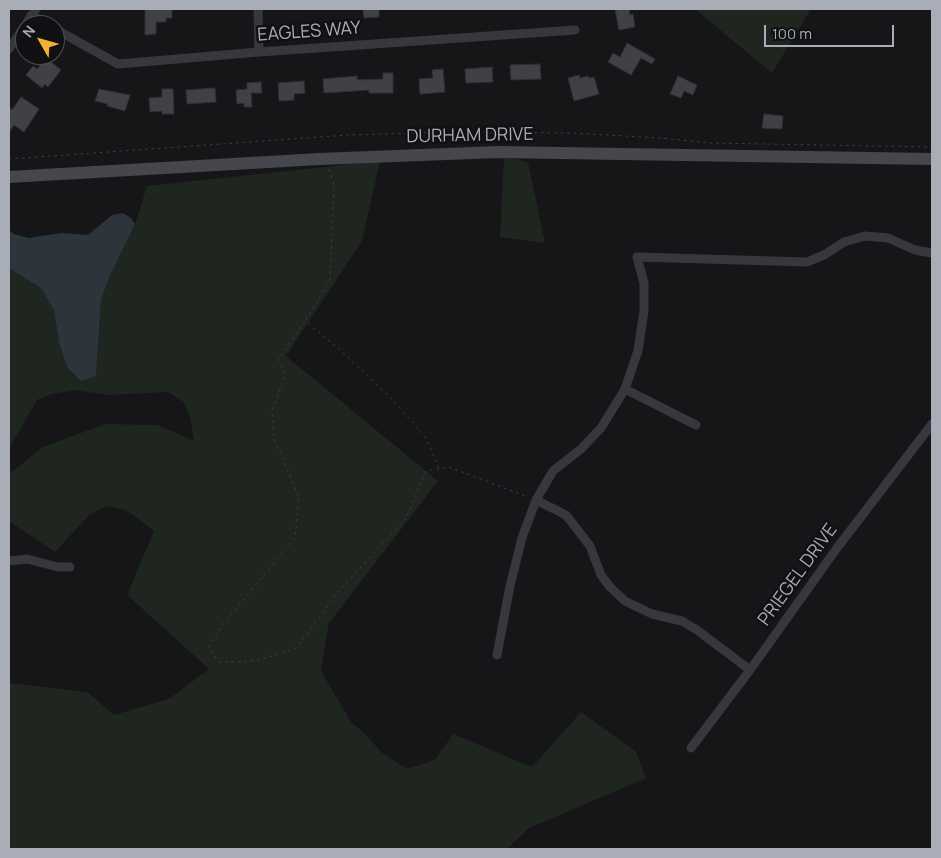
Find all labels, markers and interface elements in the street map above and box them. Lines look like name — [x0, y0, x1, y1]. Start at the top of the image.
north arrow — [15, 15, 65, 65]
scale bar — [766, 15, 896, 47]
street label: EAGLES WAY — [257, 18, 361, 46]
text: N — [18, 21, 39, 41]
text: 100 m — [772, 23, 812, 44]
street label: DURHAM DRIVE — [406, 124, 534, 148]
street label: PRIEGEL DRIVE — [754, 520, 842, 630]

